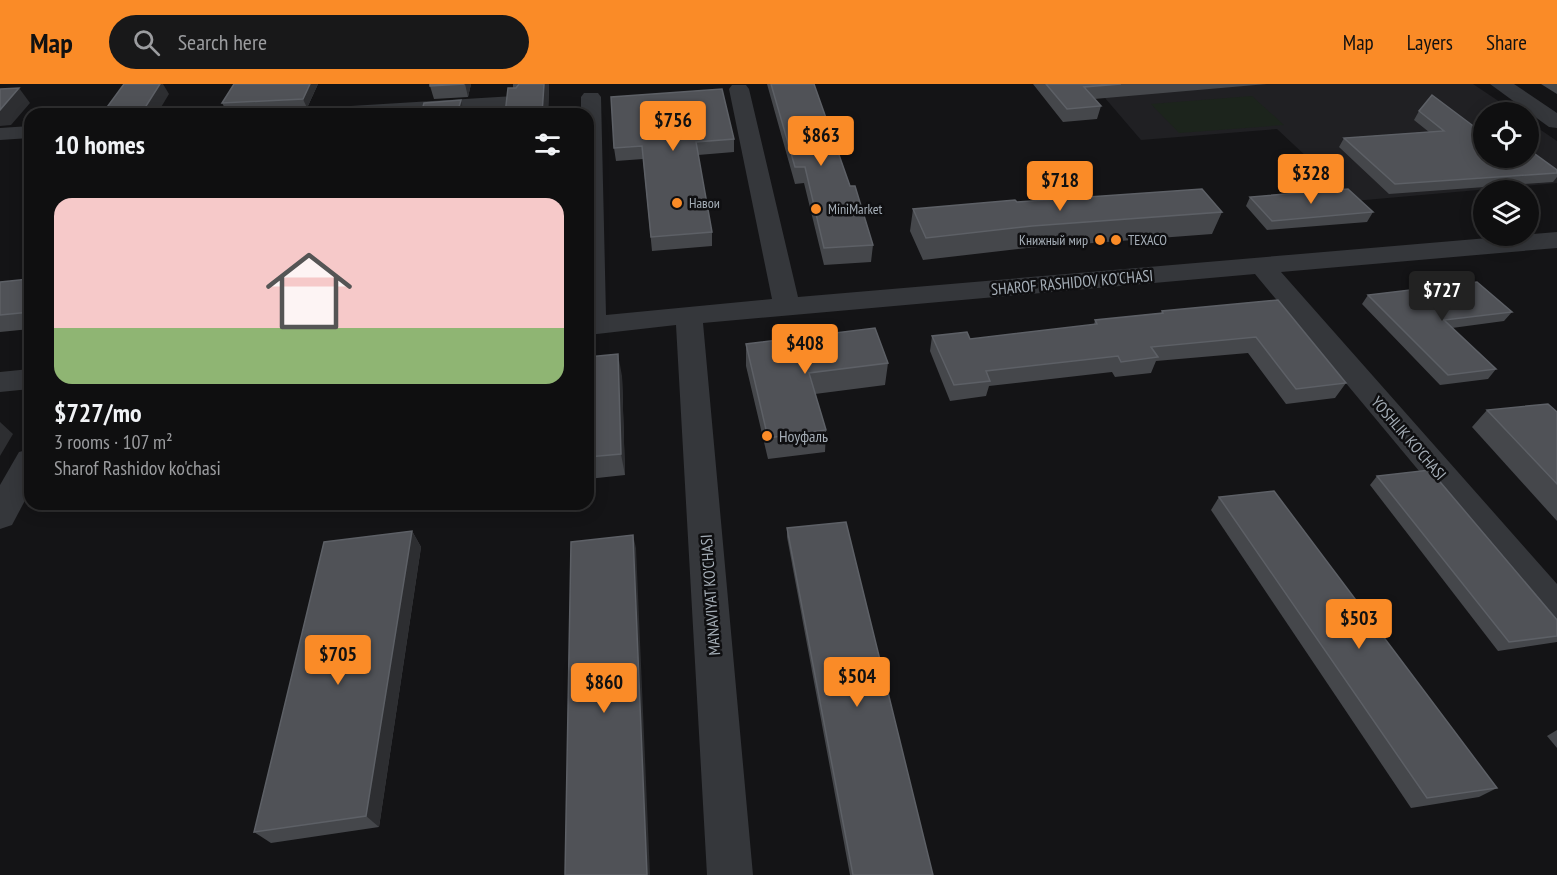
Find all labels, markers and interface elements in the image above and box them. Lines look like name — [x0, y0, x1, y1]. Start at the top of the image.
search box — [109, 15, 529, 69]
text: Map — [30, 24, 73, 61]
icon: search — [130, 26, 163, 59]
text: Search here — [178, 28, 267, 56]
text: Map — [1343, 29, 1374, 56]
text: Layers — [1407, 29, 1453, 56]
text: Share — [1486, 29, 1527, 56]
pin: $756 — [637, 101, 709, 152]
map controls — [1473, 102, 1539, 246]
button: locate — [1473, 102, 1539, 168]
text: $756 — [654, 107, 692, 133]
pin: $863 — [785, 116, 857, 167]
text: $863 — [802, 122, 840, 148]
text: 10 homes — [54, 128, 145, 161]
icon: filters — [531, 128, 564, 161]
pin: $328 — [1275, 154, 1347, 205]
text: $328 — [1292, 160, 1330, 186]
pin: $718 — [1024, 161, 1096, 212]
text: $718 — [1041, 167, 1079, 193]
button: layers — [1473, 180, 1539, 246]
place label: Навои — [689, 194, 720, 212]
marker: Навои — [670, 196, 684, 210]
place label: MiniMarket — [828, 200, 883, 218]
marker: MiniMarket — [809, 202, 823, 216]
place label: Книжный мир — [1019, 231, 1088, 249]
place label: TEXACO — [1128, 231, 1167, 249]
marker: Книжный мир — [1093, 233, 1107, 247]
marker: TEXACO — [1109, 233, 1123, 247]
icon: home — [255, 237, 363, 345]
street label: SHAROF RASHIDOV KO'CHASI — [990, 265, 1154, 299]
pin: $727 — [1406, 271, 1478, 322]
text: $727 — [1423, 277, 1461, 303]
pin: $408 — [769, 324, 841, 375]
text: $408 — [786, 330, 824, 356]
street label: YOSHLIK KO'CHASI — [1367, 392, 1451, 484]
text: $727/mo — [54, 396, 142, 429]
place label: Ноуфаль — [779, 426, 828, 446]
text: 3 rooms · 107 m² — [54, 429, 173, 455]
marker: Ноуфаль — [760, 429, 774, 443]
text: Sharof Rashidov ko'chasi — [54, 455, 221, 481]
street label: MA’NAVIYAT KO'CHASI — [696, 534, 724, 656]
pin: $503 — [1323, 599, 1395, 650]
text: $503 — [1340, 605, 1378, 631]
pin: $705 — [302, 635, 374, 686]
text: $705 — [319, 641, 357, 667]
pin: $504 — [821, 657, 893, 708]
pin: $860 — [568, 663, 640, 714]
text: $504 — [838, 663, 876, 689]
text: $860 — [585, 669, 623, 695]

